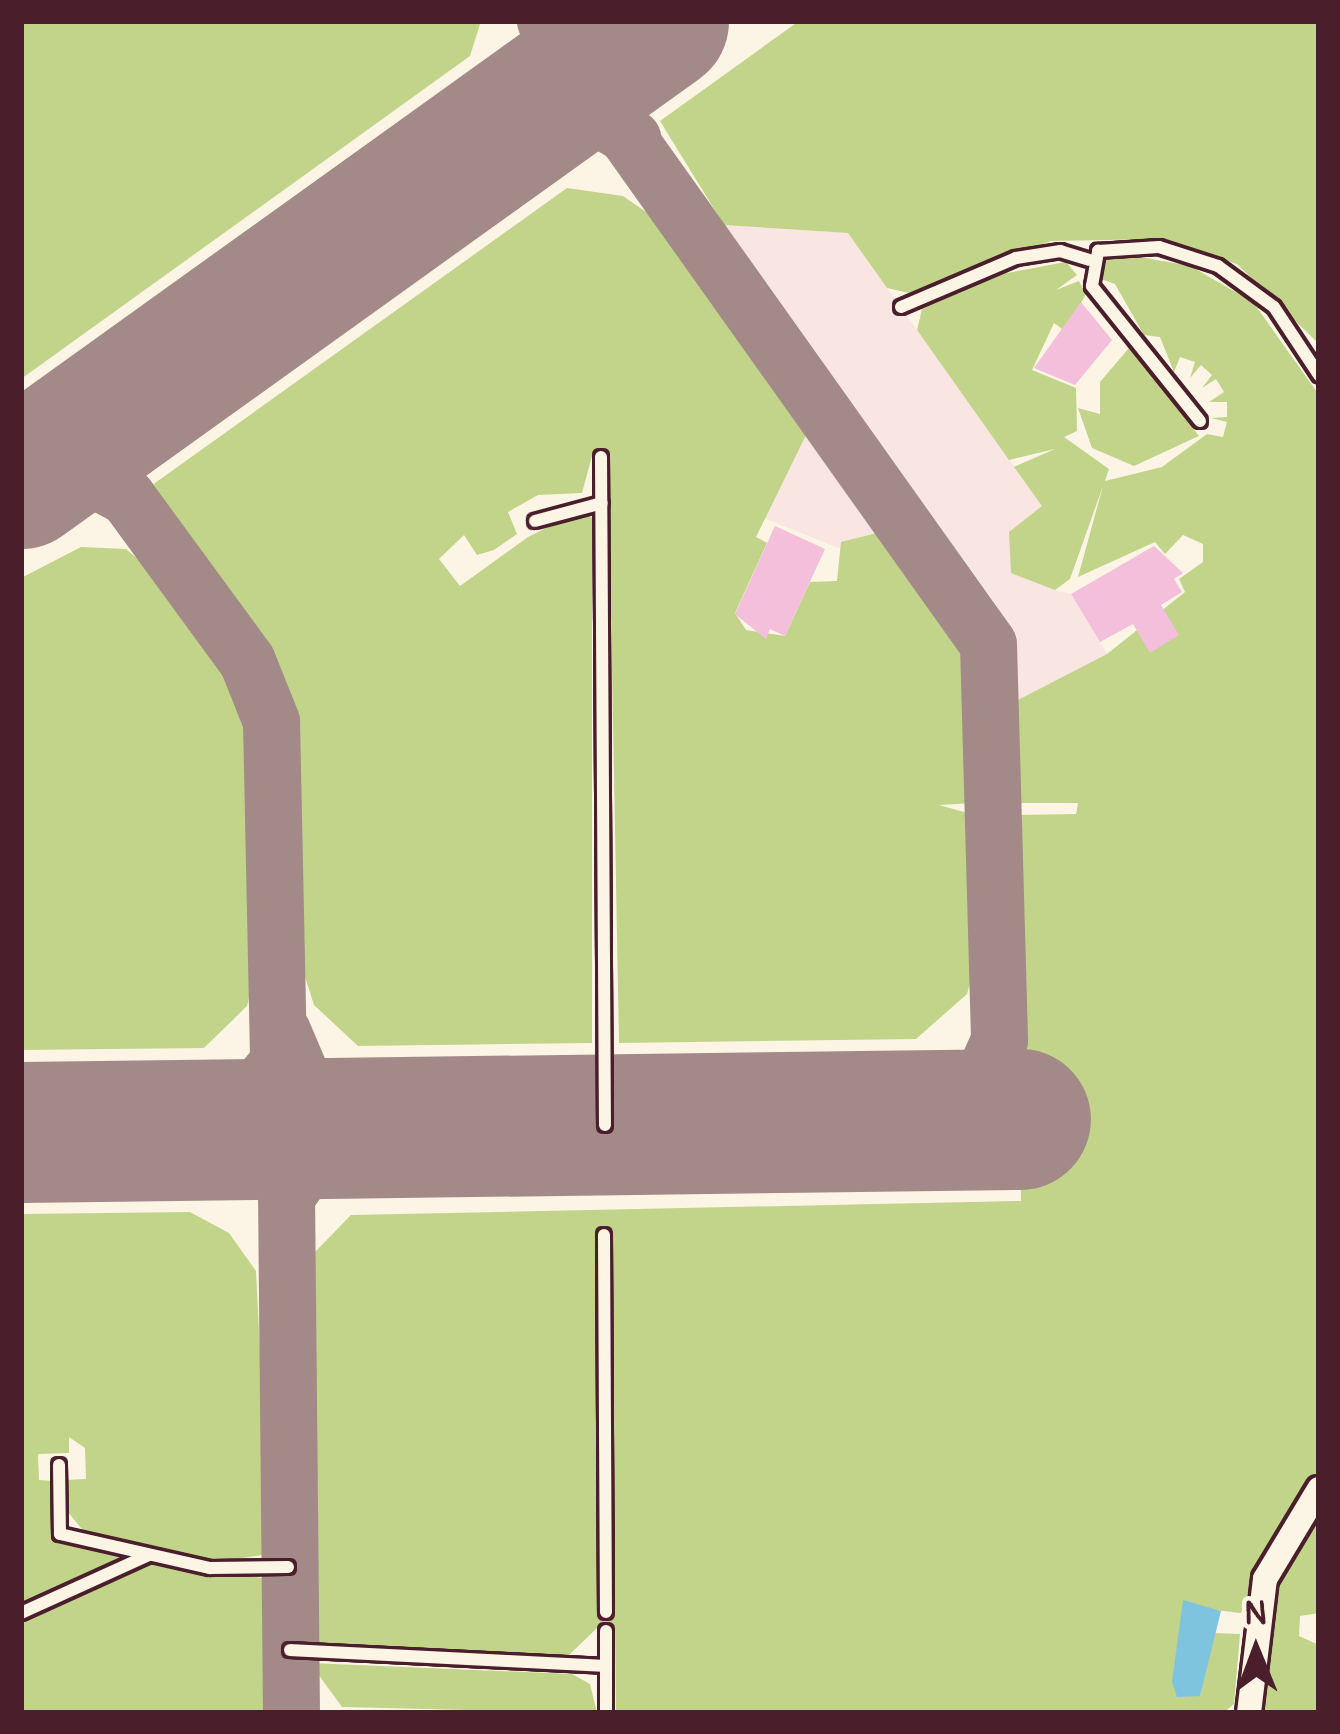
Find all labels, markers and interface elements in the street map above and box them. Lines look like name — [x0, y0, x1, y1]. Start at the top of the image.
north arrow — [1196, 1590, 1316, 1710]
text: N — [1244, 1593, 1267, 1634]

